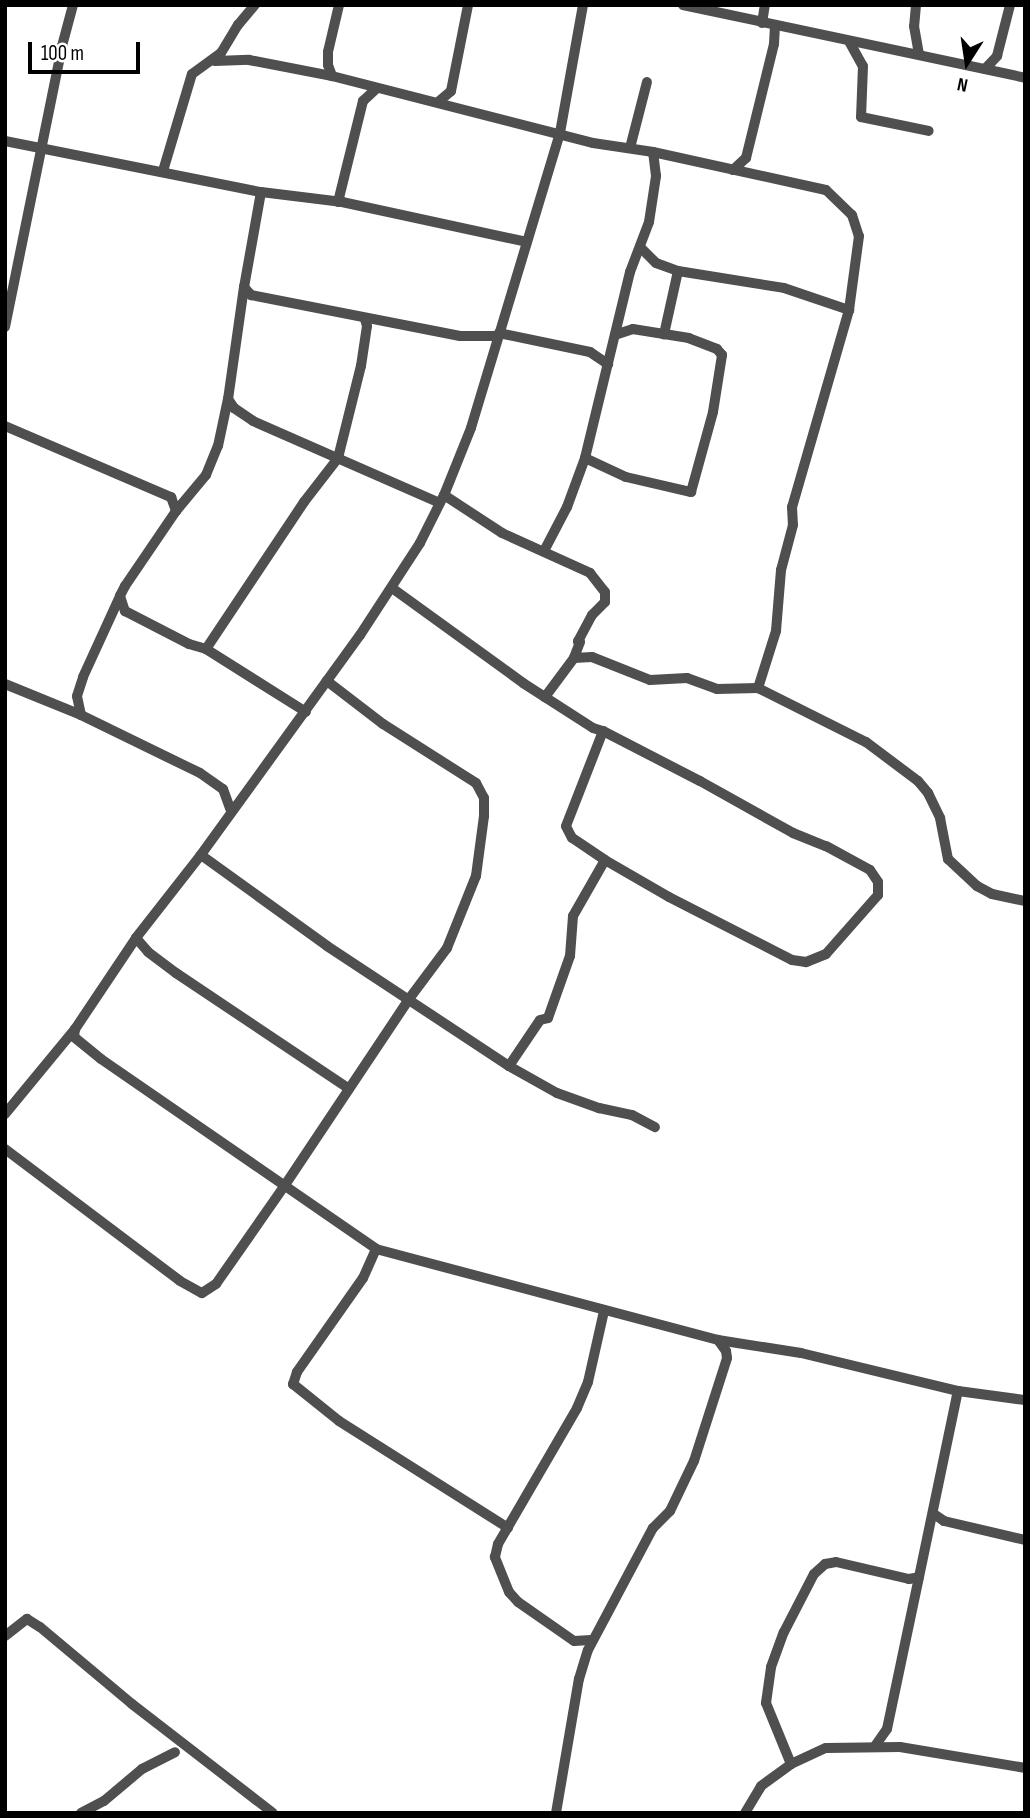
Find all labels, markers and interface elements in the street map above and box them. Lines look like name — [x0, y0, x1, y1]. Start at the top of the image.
scale bar — [32, 28, 144, 72]
north arrow — [932, 28, 1002, 98]
text: 100 m — [41, 41, 84, 66]
text: N — [955, 72, 970, 96]

